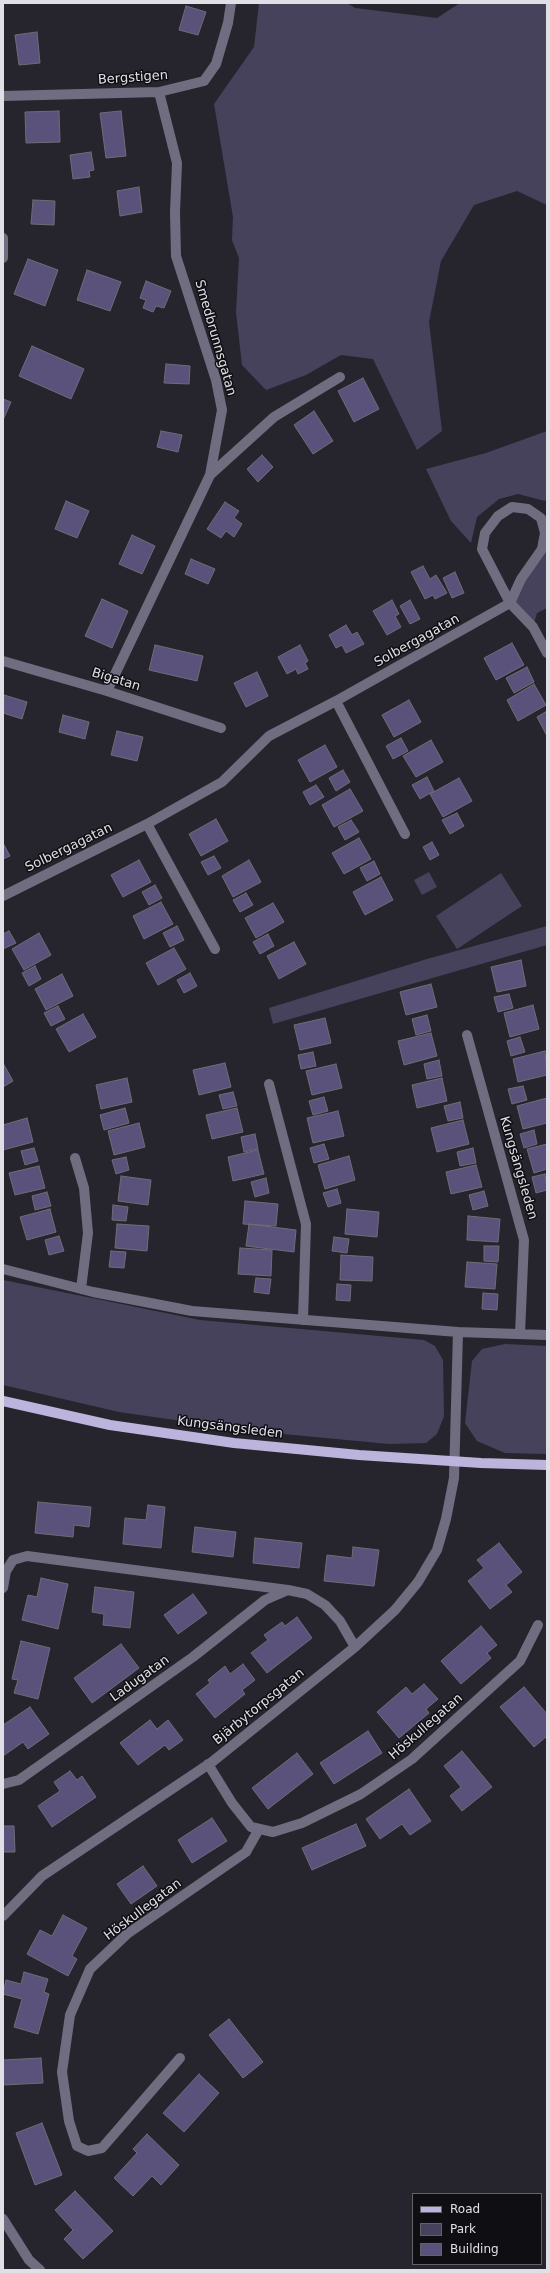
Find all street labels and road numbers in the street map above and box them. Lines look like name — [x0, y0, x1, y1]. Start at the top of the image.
street label: Bergstigen — [97, 68, 169, 88]
street label: Smedbrunnsgatan — [191, 278, 239, 398]
street label: Solbergagatan — [372, 611, 462, 671]
street label: Bigatan — [90, 665, 142, 695]
street label: Solbergagatan — [23, 820, 115, 876]
street label: Kungsängsleden — [496, 1115, 540, 1221]
street label: Kungsängsleden — [176, 1414, 284, 1442]
street label: Ladugatan — [107, 1652, 173, 1706]
street label: Bjärbytorpsgatan — [210, 1665, 308, 1749]
street label: Höskullegatan — [386, 1691, 466, 1763]
street label: Höskullegatan — [101, 1876, 185, 1944]

